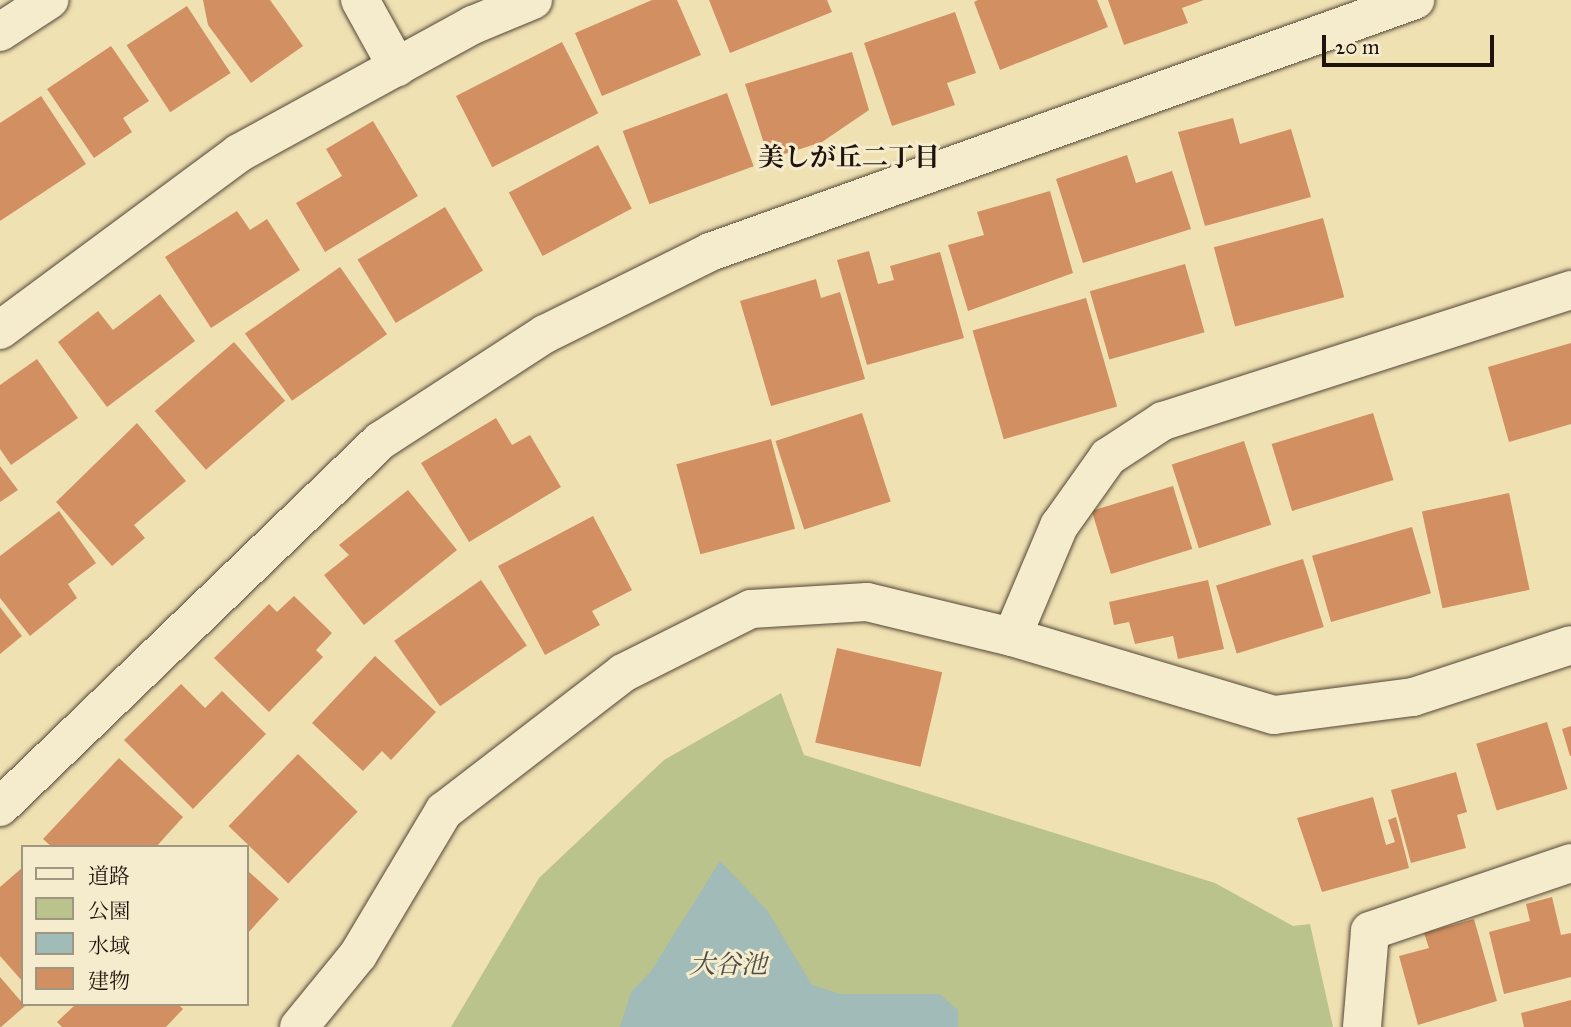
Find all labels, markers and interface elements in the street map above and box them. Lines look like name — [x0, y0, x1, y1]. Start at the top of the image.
scale bar — [1326, 21, 1498, 65]
text: 20 m — [1335, 34, 1380, 60]
district label: 美しが丘二丁目 — [758, 142, 940, 174]
legend — [21, 845, 248, 1006]
text: 道路 — [88, 863, 130, 889]
text: 公園 — [88, 898, 130, 924]
text: 水域 — [88, 933, 130, 959]
water label: 大谷池 — [689, 949, 767, 981]
text: 建物 — [88, 968, 130, 994]

